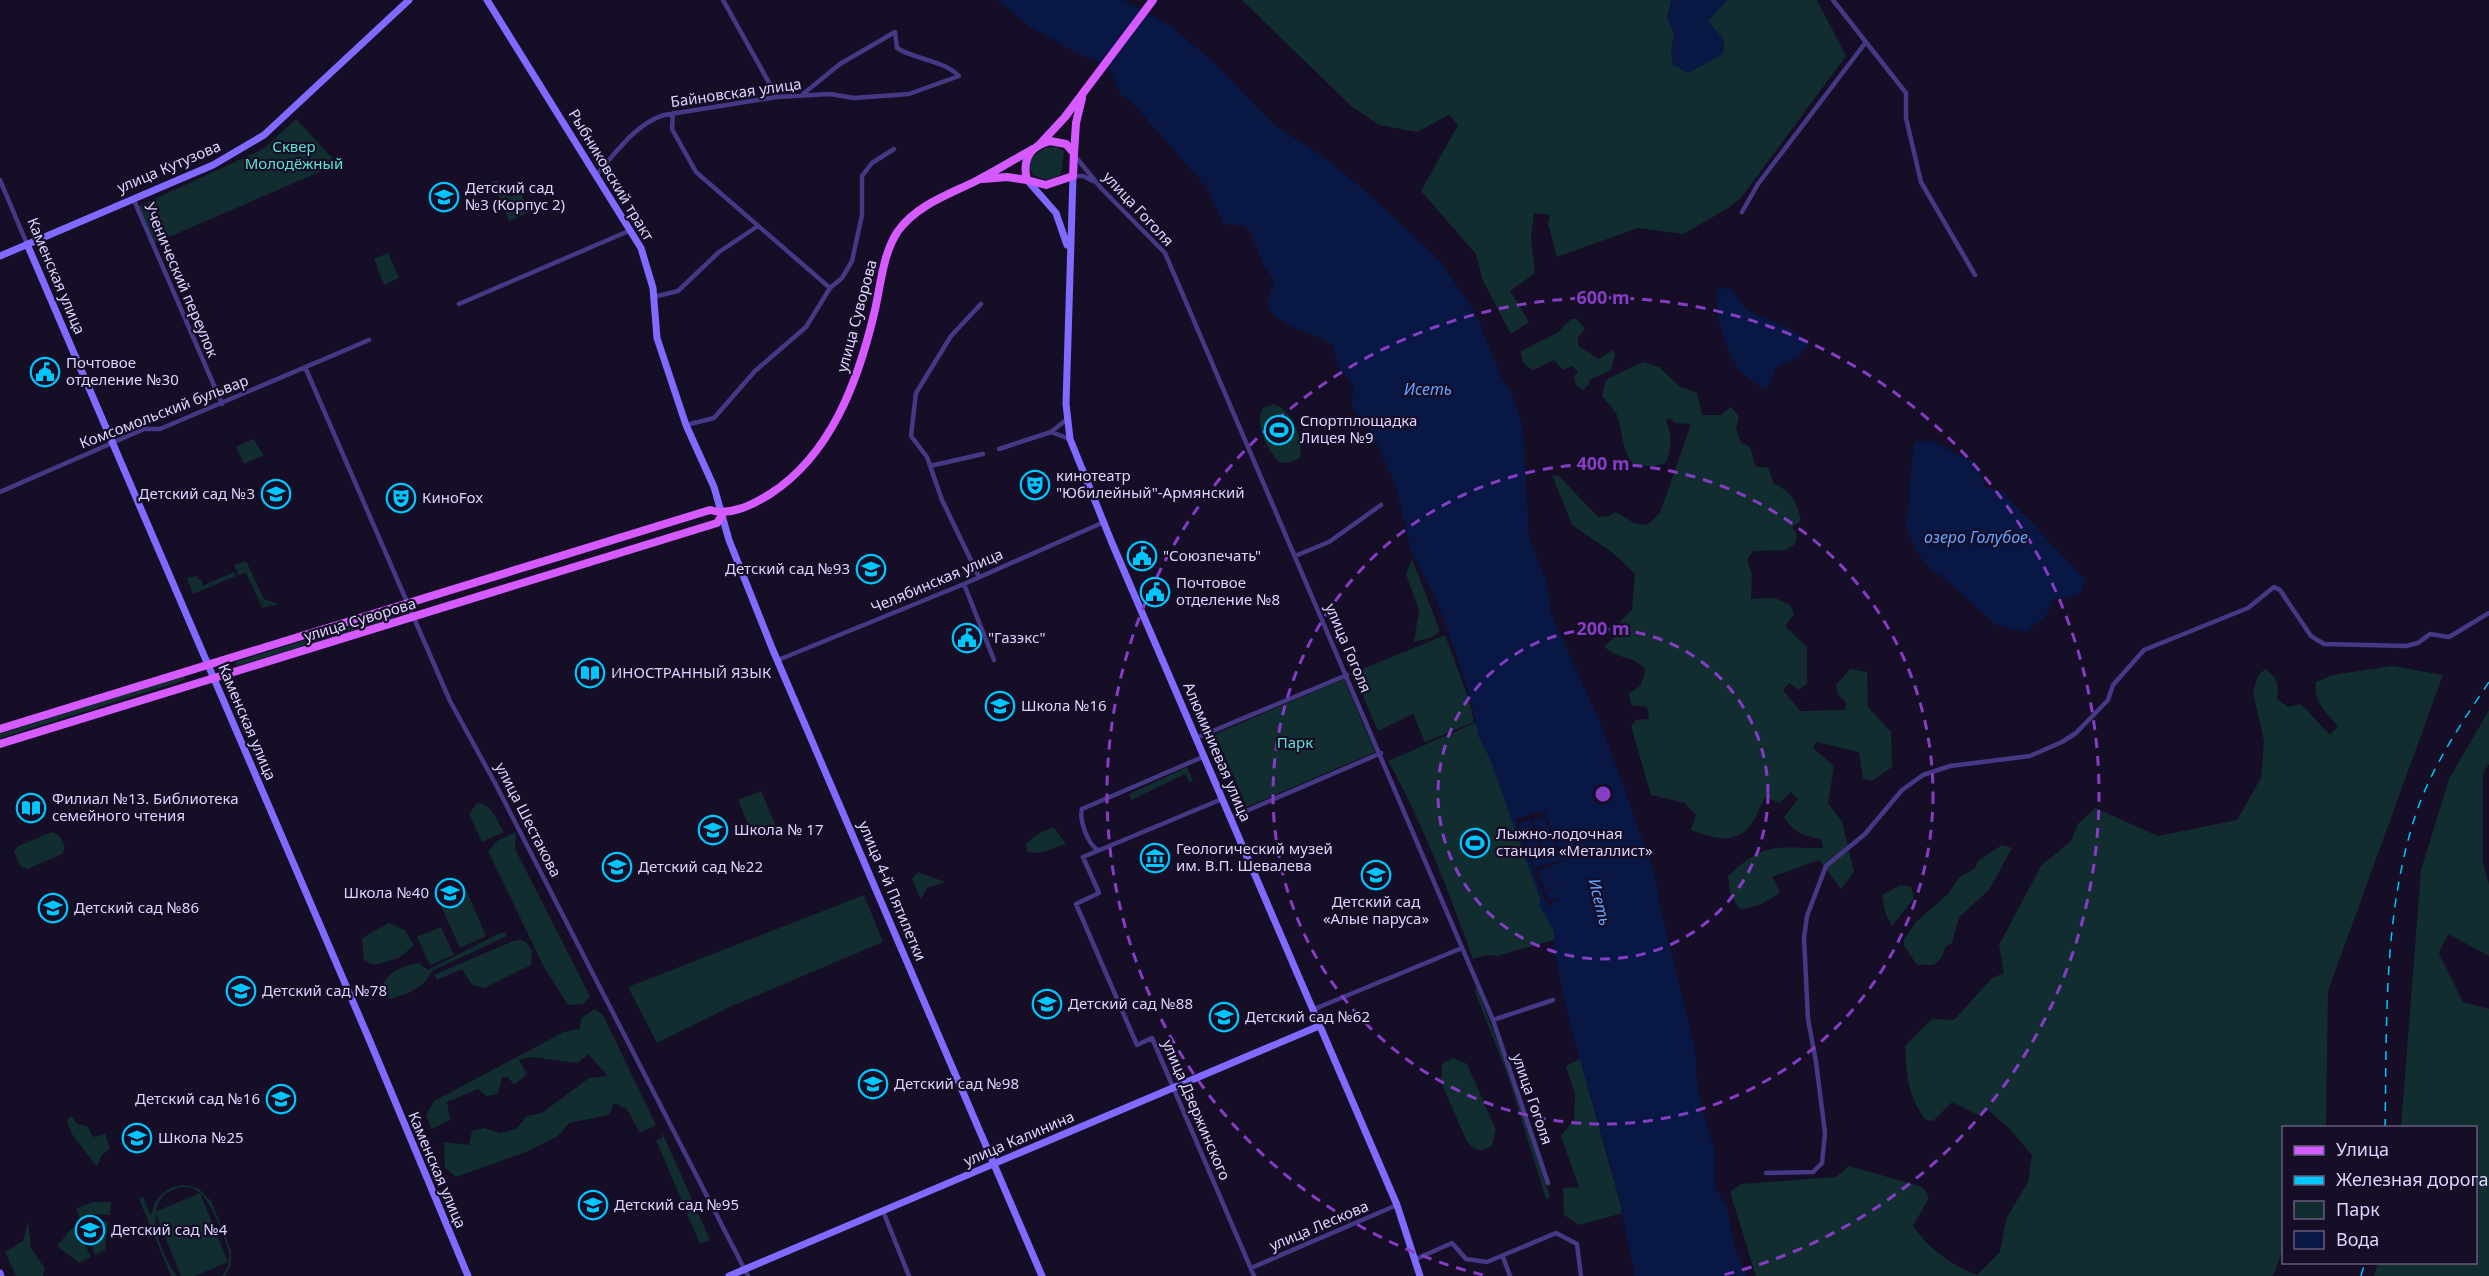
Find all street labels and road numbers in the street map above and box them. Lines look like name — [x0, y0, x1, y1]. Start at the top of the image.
street label: Байновская улица — [669, 73, 803, 111]
street label: Рыбниковский тракт — [565, 105, 659, 244]
street label: улица Кутузова — [114, 135, 224, 197]
street label: улица Гоголя — [1099, 167, 1178, 250]
street label: Ученический переулок — [140, 199, 224, 360]
street label: Каменская улица — [23, 214, 91, 337]
street label: улица Суворова — [831, 257, 881, 374]
street label: Комсомольский бульвар — [76, 370, 251, 453]
street label: Челябинская улица — [867, 543, 1006, 617]
street label: улица Суворова — [301, 593, 418, 646]
street label: улица Гоголя — [1321, 600, 1377, 695]
street label: Каменская улица — [214, 660, 282, 783]
street label: Алюминиевая улица — [1179, 679, 1256, 824]
street label: улица Шестакова — [491, 759, 566, 880]
street label: улица 4-й Пятилетки — [854, 818, 931, 964]
street label: улица Дзержинского — [1158, 1036, 1236, 1183]
street label: улица Гоголя — [1508, 1050, 1558, 1147]
street label: улица Калинина — [960, 1106, 1077, 1170]
street label: Каменская улица — [404, 1108, 472, 1231]
street label: улица Лескова — [1266, 1195, 1371, 1255]

